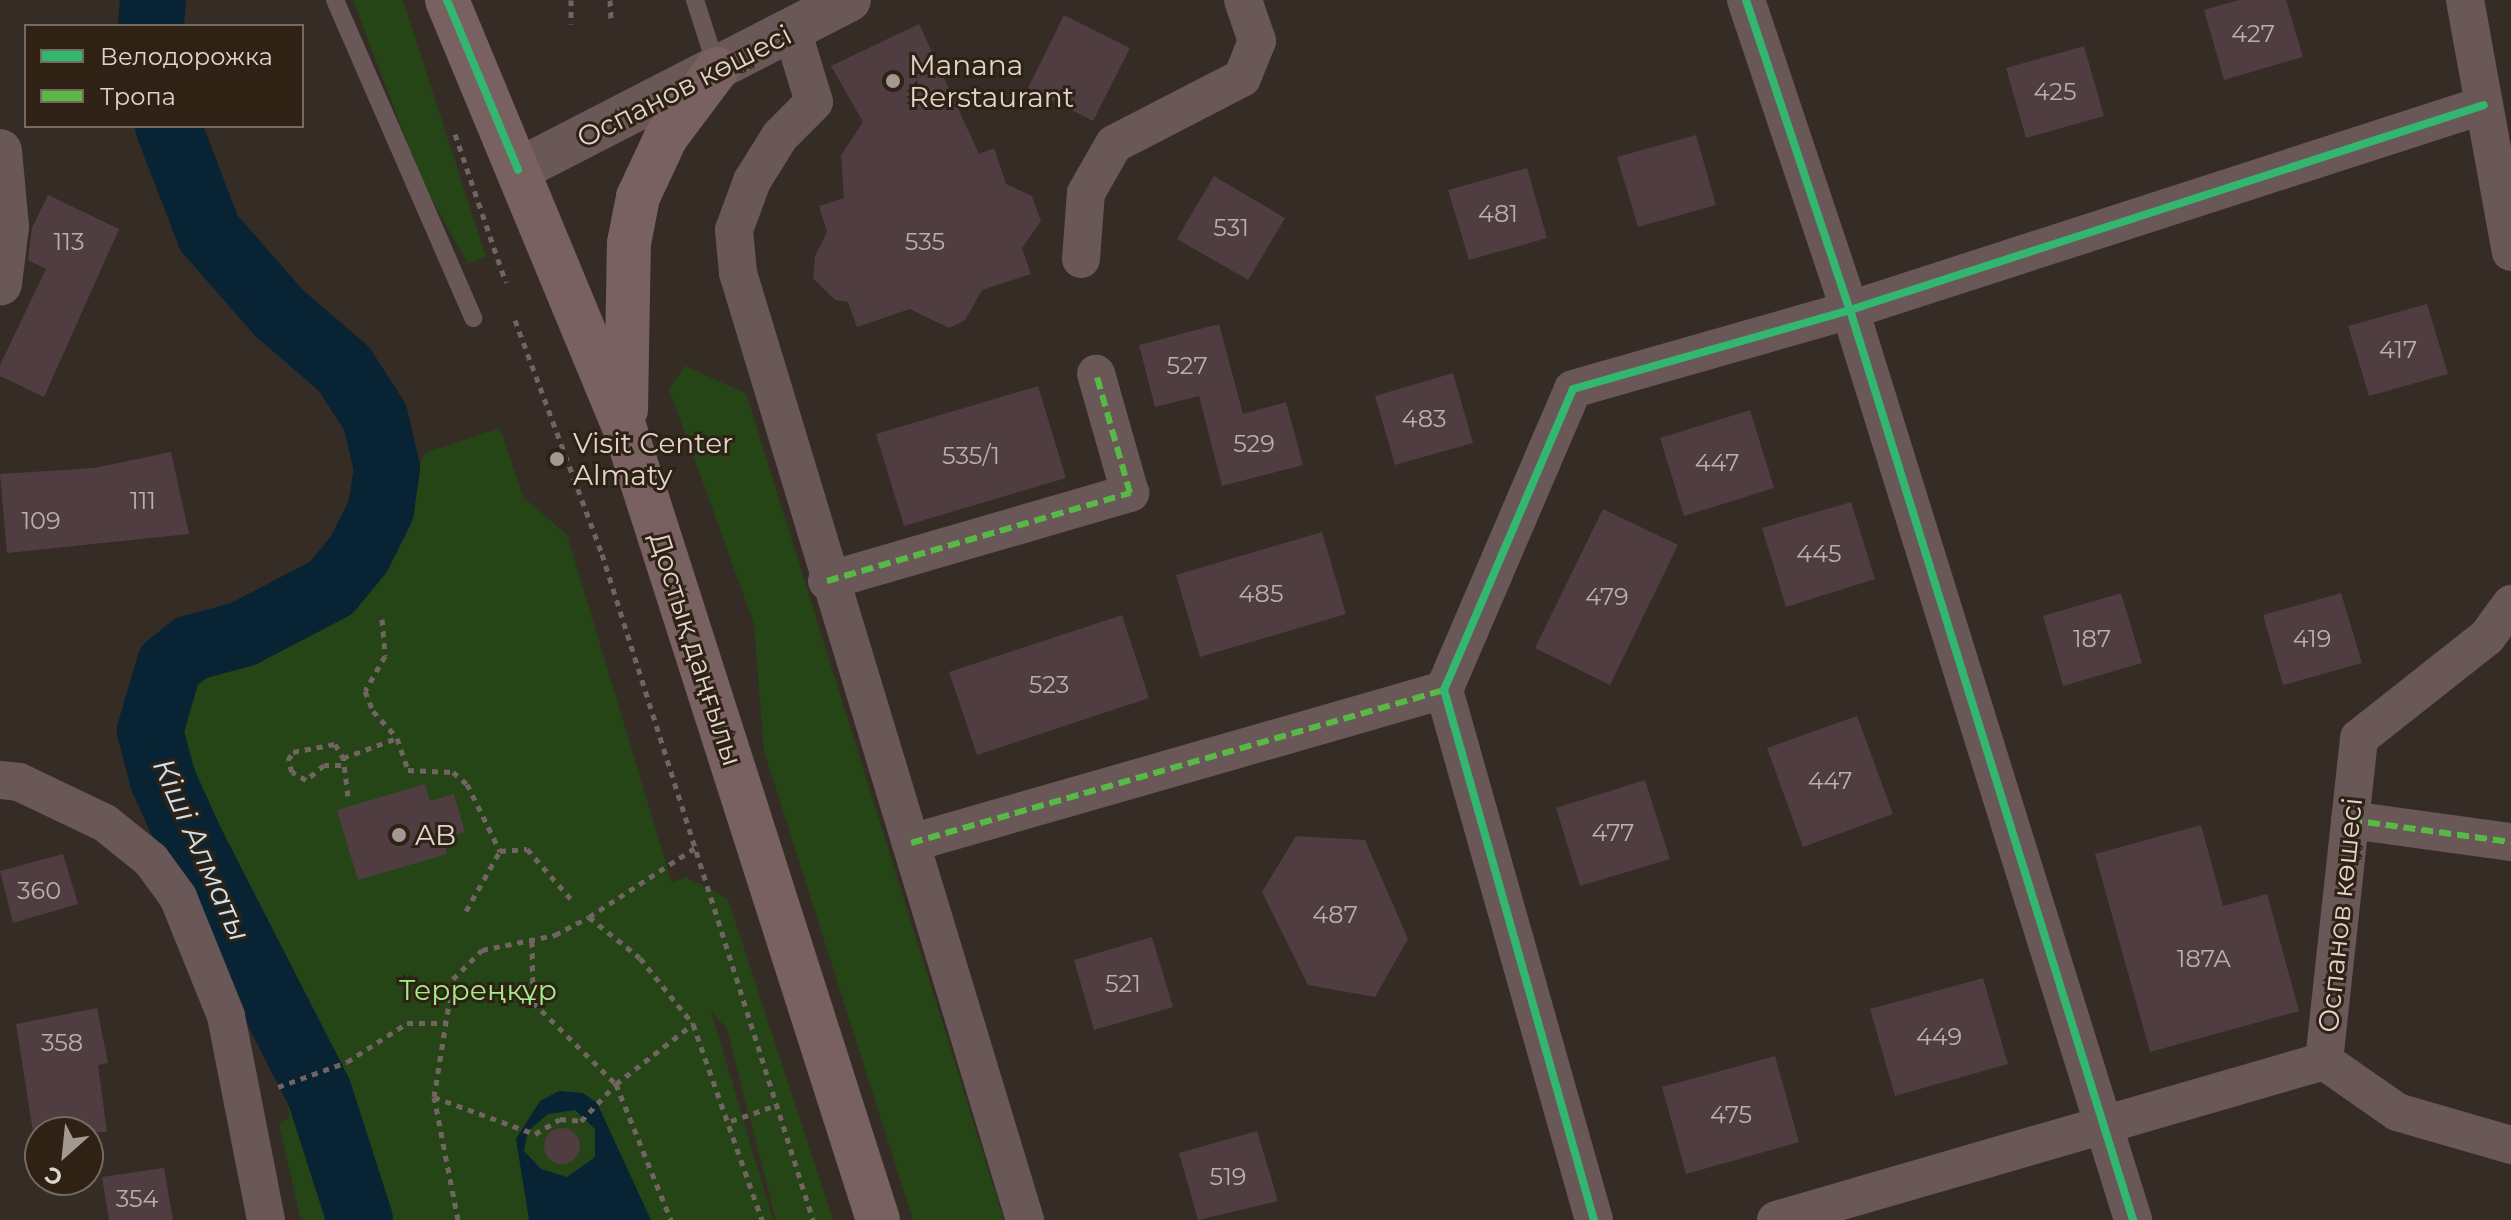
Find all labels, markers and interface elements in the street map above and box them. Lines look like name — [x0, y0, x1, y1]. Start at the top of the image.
street label: Оспанов көшесі — [571, 17, 797, 155]
house number: 427 — [2231, 20, 2275, 48]
legend — [24, 24, 304, 128]
text: Велодорожка — [100, 42, 273, 71]
place label: Manana Rerstaurant — [909, 48, 1074, 114]
marker: Manana Rerstaurant — [884, 72, 902, 90]
house number: 425 — [2033, 78, 2077, 106]
text: Тропа — [100, 82, 176, 111]
house number: 481 — [1478, 200, 1518, 228]
house number: 531 — [1213, 214, 1249, 242]
house number: 113 — [54, 228, 84, 256]
house number: 535 — [905, 228, 945, 256]
house number: 417 — [2379, 336, 2417, 364]
house number: 527 — [1166, 352, 1208, 380]
house number: 483 — [1402, 405, 1446, 433]
place label: Visit Center Almaty — [573, 426, 733, 492]
house number: 529 — [1233, 430, 1275, 458]
house number: 535/1 — [942, 442, 1000, 470]
house number: 447 — [1695, 449, 1739, 477]
marker: Visit Center Almaty — [548, 450, 566, 468]
house number: 111 — [130, 487, 156, 515]
house number: 109 — [21, 507, 61, 535]
street label: Достық даңғылы — [642, 528, 750, 770]
house number: 445 — [1796, 540, 1842, 568]
house number: 485 — [1239, 580, 1283, 608]
house number: 479 — [1585, 583, 1629, 611]
house number: 187 — [2073, 625, 2111, 653]
house number: 419 — [2293, 625, 2331, 653]
house number: 523 — [1029, 671, 1069, 699]
water label: Кіші Алматы — [145, 753, 257, 947]
house number: 447 — [1808, 767, 1852, 795]
street label: Оспанов көшесі — [2311, 796, 2369, 1034]
place label: AB — [415, 818, 456, 852]
house number: 477 — [1592, 819, 1634, 847]
marker: AB — [390, 826, 408, 844]
house number: 360 — [17, 877, 61, 905]
house number: 487 — [1312, 901, 1358, 929]
house number: 187А — [2177, 945, 2231, 973]
house number: 521 — [1105, 970, 1141, 998]
park label: Терреңқұр — [399, 973, 557, 1007]
house number: 449 — [1916, 1023, 1962, 1051]
house number: 358 — [41, 1029, 83, 1057]
house number: 475 — [1710, 1101, 1752, 1129]
north arrow — [24, 1116, 104, 1196]
text: С — [41, 1160, 67, 1192]
house number: 519 — [1210, 1163, 1246, 1191]
house number: 354 — [116, 1185, 158, 1213]

